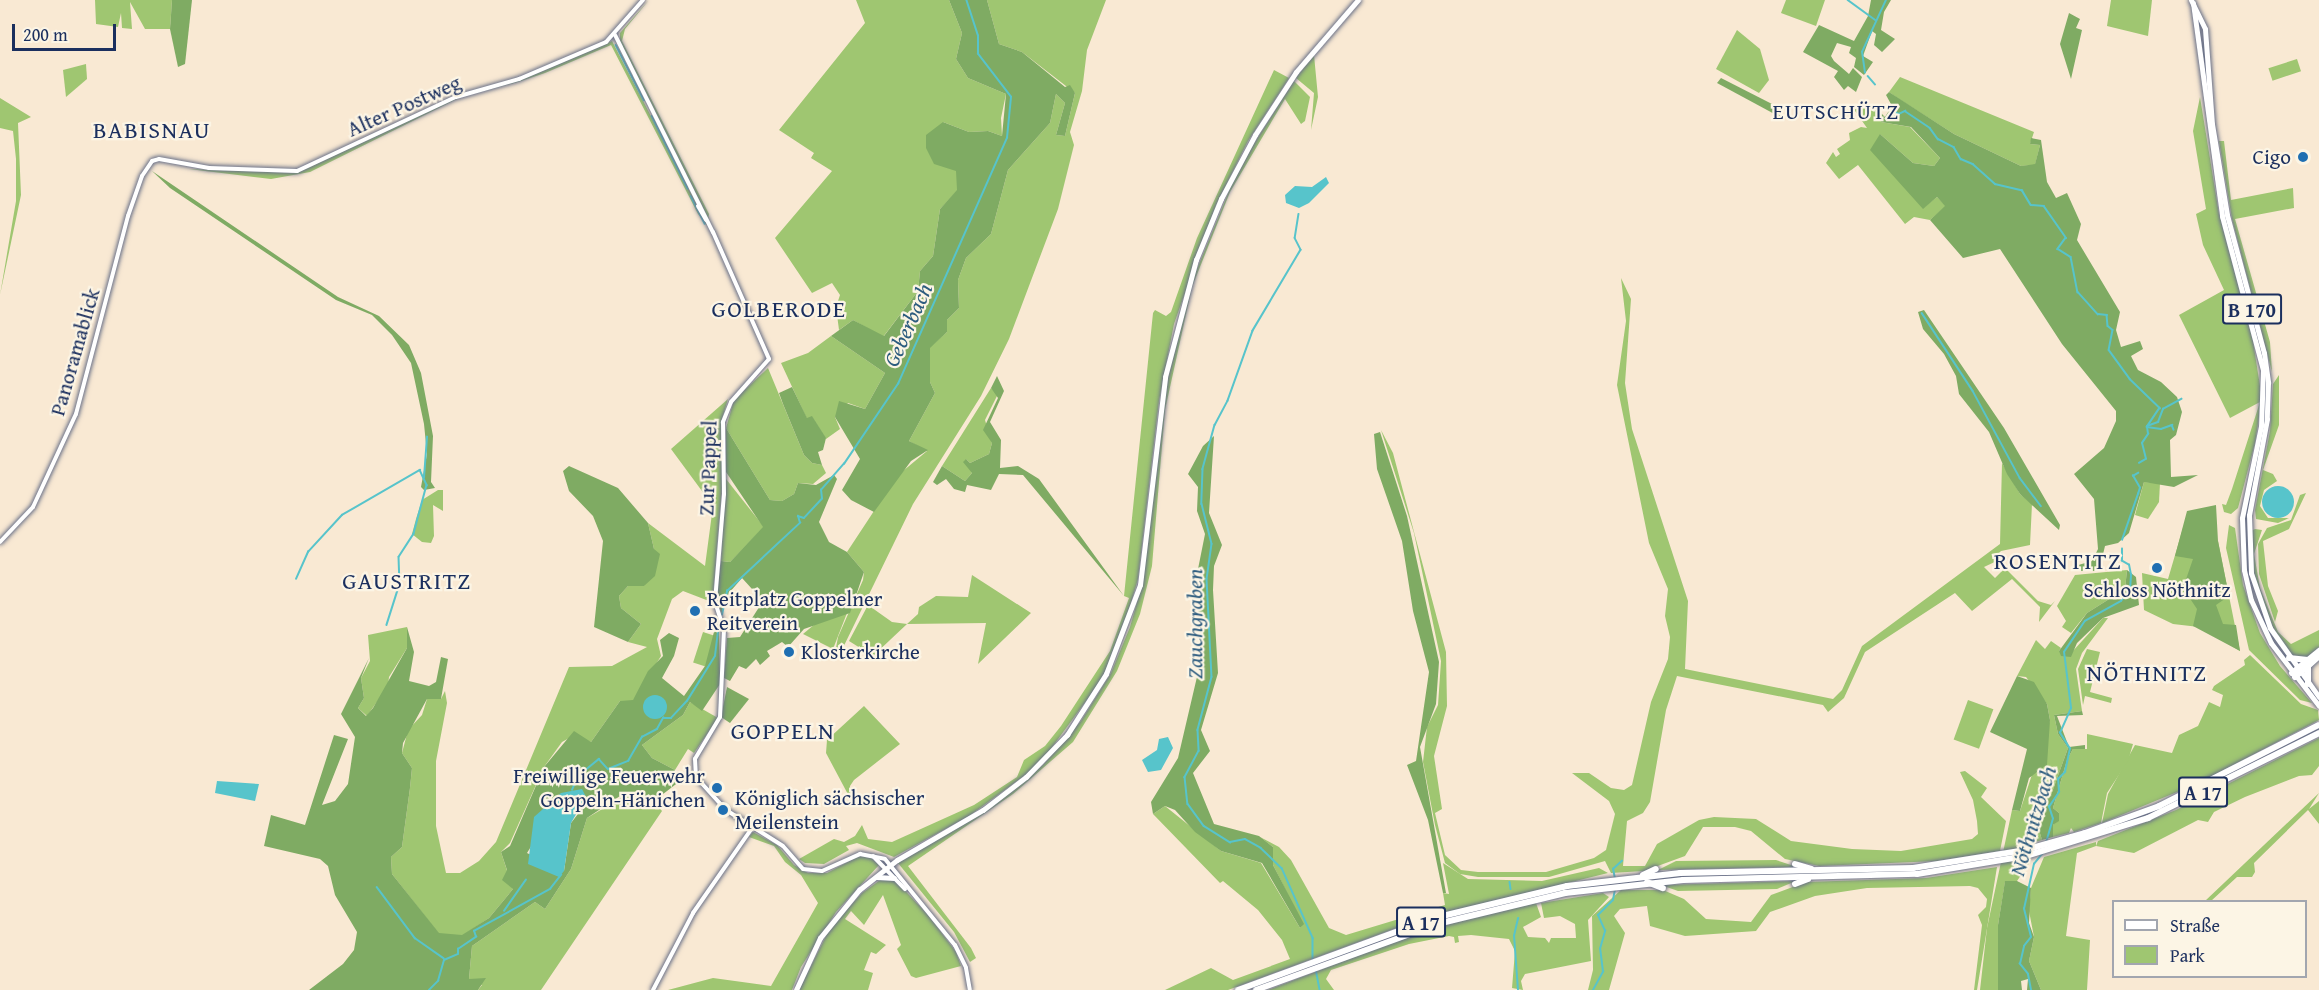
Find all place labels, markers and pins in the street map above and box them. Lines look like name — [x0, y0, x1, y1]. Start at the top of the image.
place label: Cigo — [2253, 144, 2291, 170]
marker: Cigo — [2296, 150, 2310, 164]
marker: Schloss Nöthnitz — [2150, 561, 2164, 575]
place label: Schloss Nöthnitz — [2084, 577, 2230, 603]
place label: Reitplatz Goppelner Reitverein — [707, 586, 882, 636]
marker: Reitplatz Goppelner Reitverein — [688, 604, 702, 618]
place label: Klosterkirche — [801, 639, 920, 665]
marker: Klosterkirche — [782, 645, 796, 659]
place label: Freiwillige Feuerwehr Goppeln-Hänichen — [513, 763, 705, 813]
marker: Freiwillige Feuerwehr Goppeln-Hänichen — [710, 781, 724, 795]
place label: Königlich sächsischer Meilenstein — [735, 785, 924, 835]
marker: Königlich sächsischer Meilenstein — [716, 803, 730, 817]

